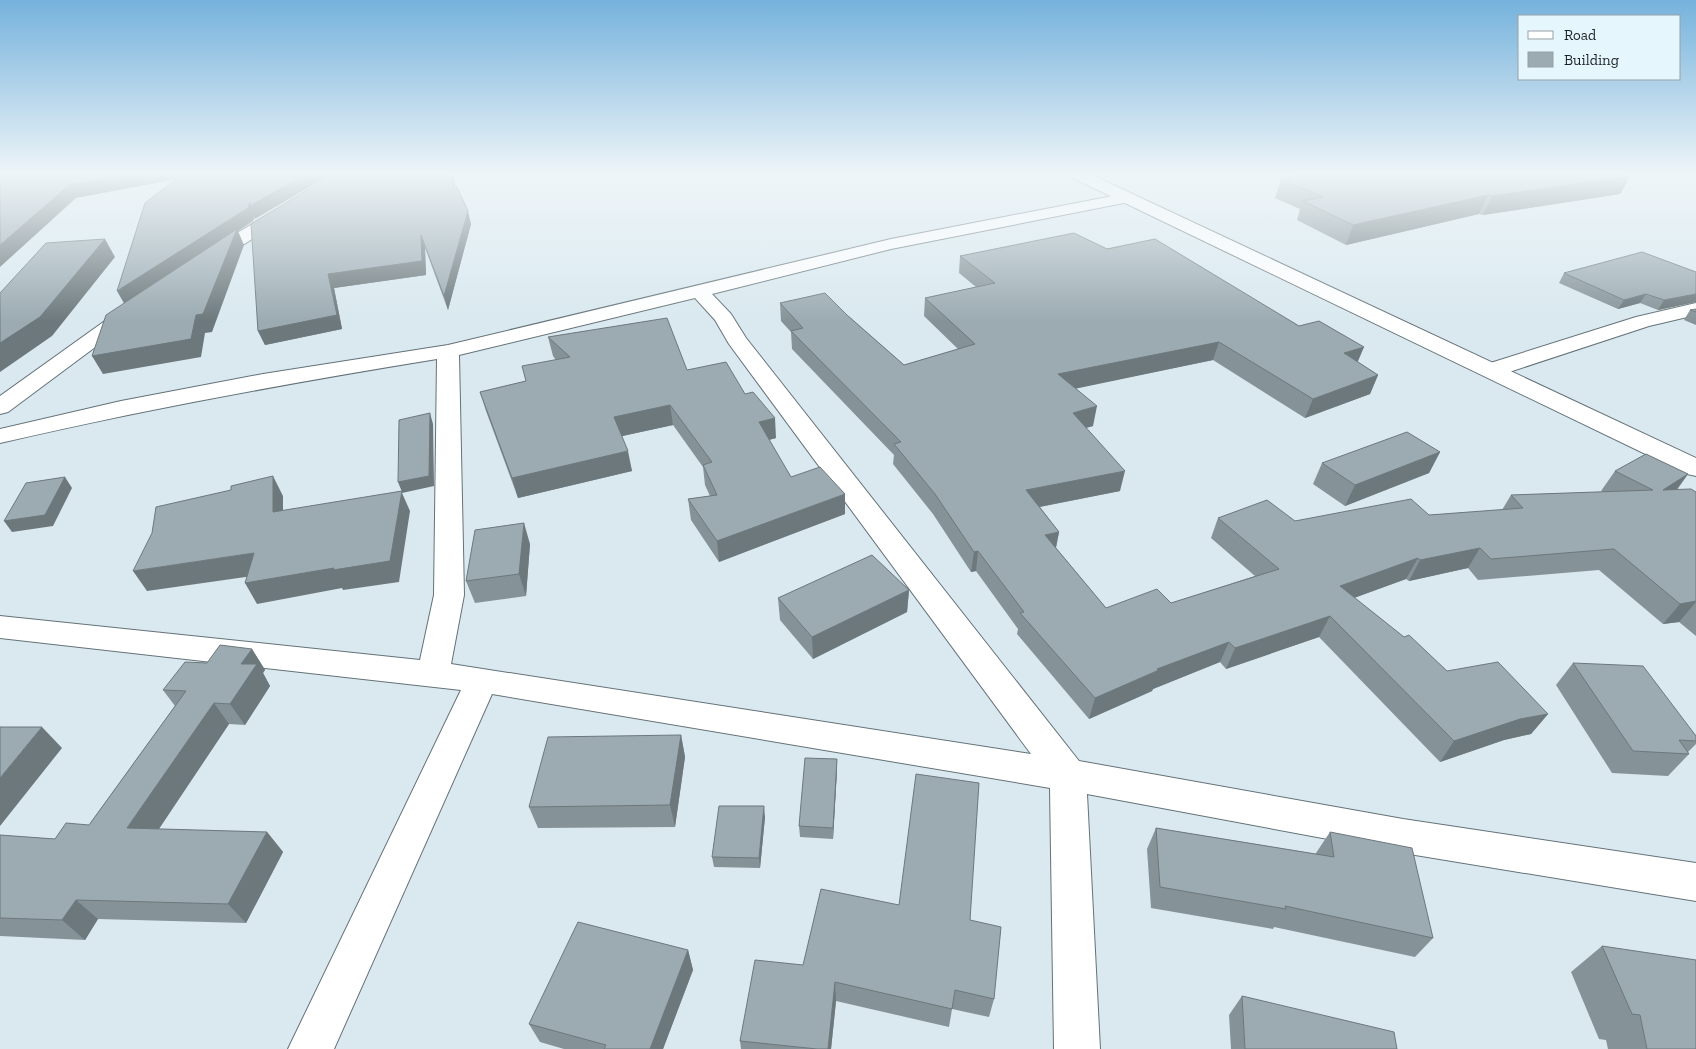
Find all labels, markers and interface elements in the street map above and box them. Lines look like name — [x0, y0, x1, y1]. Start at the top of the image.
legend — [1518, 15, 1681, 80]
text: Road — [1564, 26, 1597, 44]
text: Building — [1564, 51, 1619, 69]

